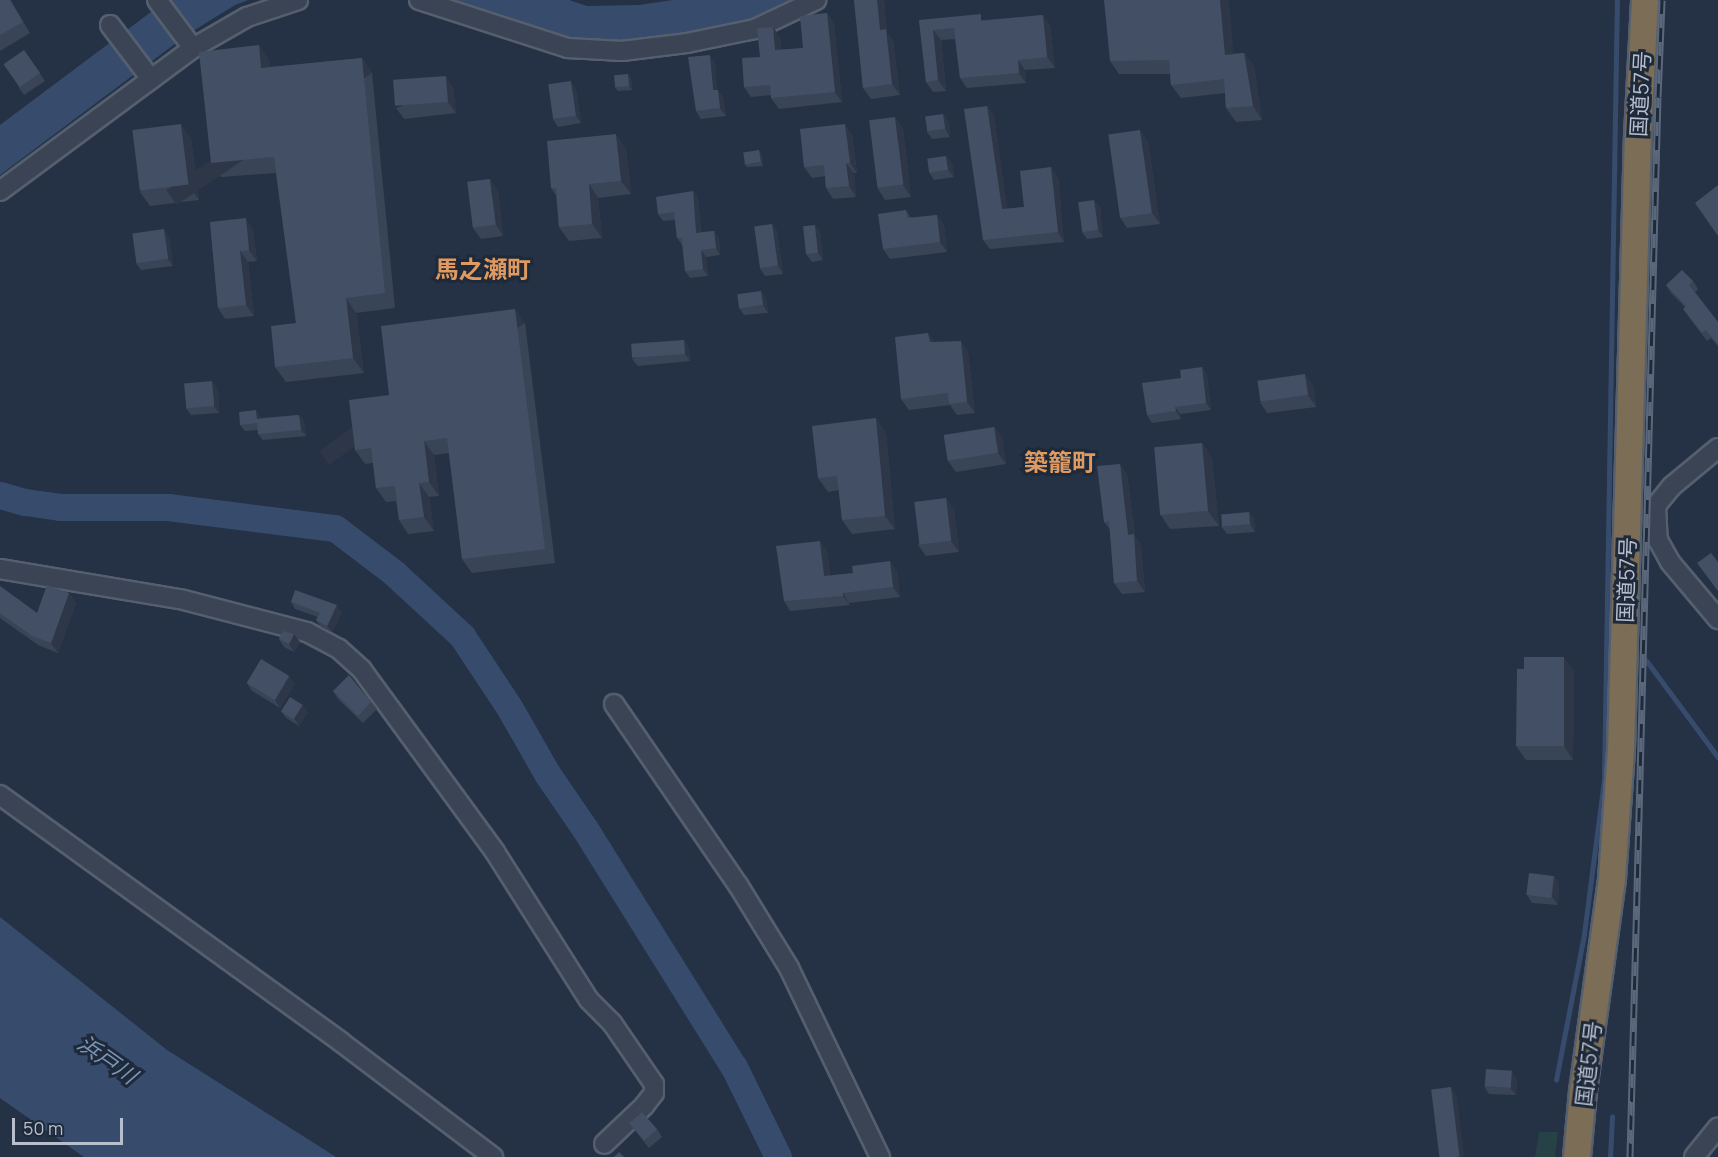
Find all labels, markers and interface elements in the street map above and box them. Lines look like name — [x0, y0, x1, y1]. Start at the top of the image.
street label: 国道57号 — [1625, 51, 1655, 137]
district label: 馬之瀬町 — [435, 255, 531, 283]
district label: 築籠町 — [1024, 448, 1096, 476]
street label: 国道57号 — [1612, 537, 1640, 623]
street label: 国道57号 — [1570, 1020, 1606, 1108]
water label: 浜戸川 — [72, 1030, 142, 1090]
scale bar — [15, 1106, 126, 1144]
text: 50 m — [23, 1116, 63, 1140]

